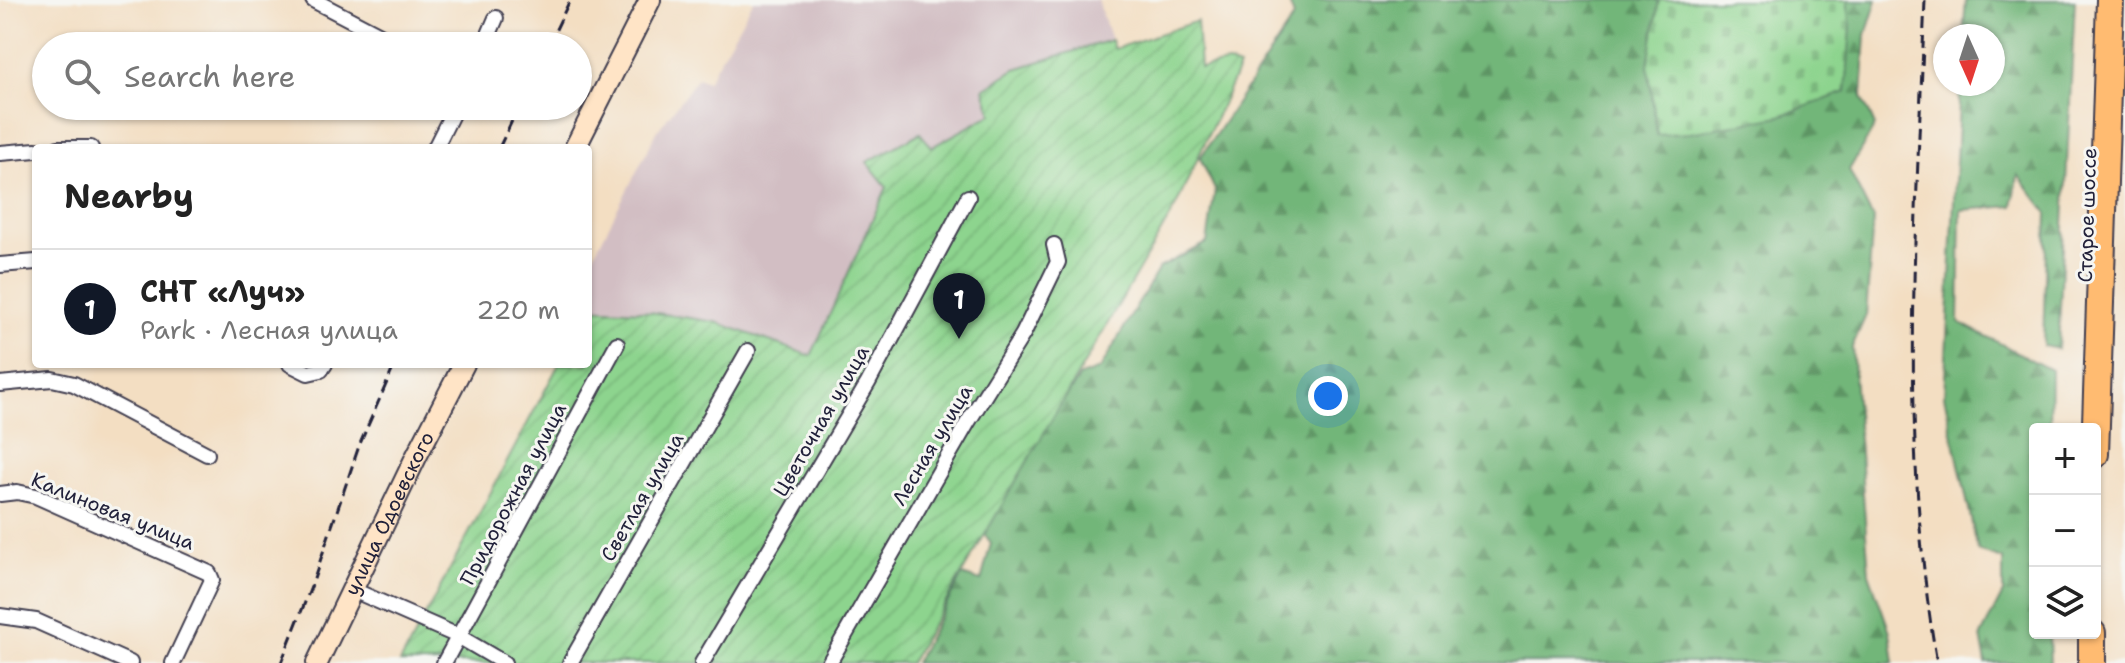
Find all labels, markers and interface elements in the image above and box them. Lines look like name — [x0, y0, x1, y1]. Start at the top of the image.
north arrow — [1933, 24, 2005, 96]
search box — [32, 32, 592, 120]
icon: search — [60, 54, 104, 98]
text: Search here — [124, 56, 295, 97]
street label: Старое шоссе — [2072, 147, 2102, 283]
text: Nearby — [64, 173, 194, 219]
text: СНТ «Луч» — [140, 271, 305, 312]
pin: 1 — [933, 273, 985, 339]
text: 1 — [84, 292, 96, 327]
text: 220 m — [476, 292, 560, 327]
text: Park · Лесная улица — [140, 312, 398, 347]
street label: Цветочная улица — [767, 340, 875, 501]
your location — [1308, 376, 1348, 416]
street label: Лесная улица — [886, 379, 979, 510]
street label: Придорожная улица — [454, 398, 572, 590]
map controls — [2029, 423, 2101, 639]
button: + — [2029, 423, 2101, 495]
street label: улица Одоевского — [338, 427, 440, 600]
street label: Светлая улица — [595, 428, 690, 566]
street label: Калиновая улица — [27, 466, 199, 556]
button: − — [2029, 495, 2101, 567]
button: layers — [2029, 567, 2101, 639]

